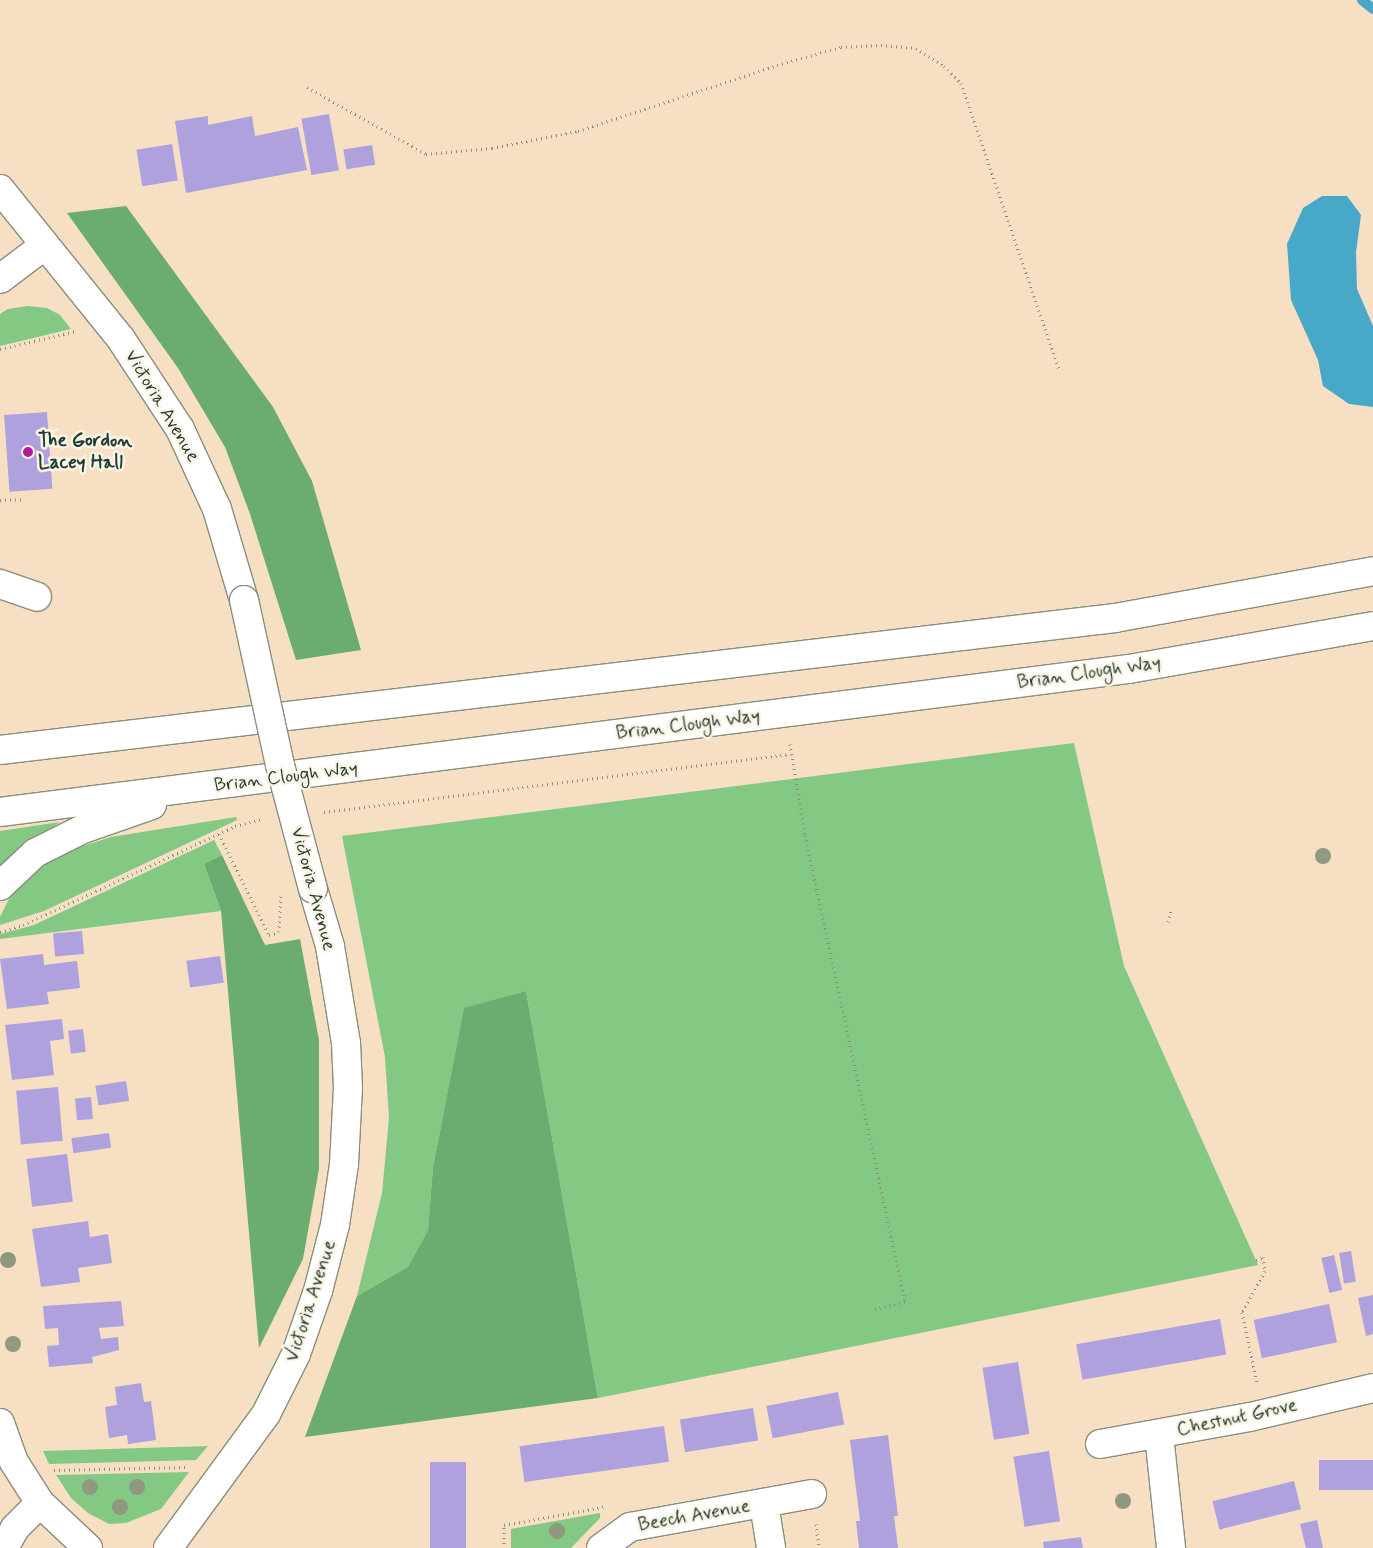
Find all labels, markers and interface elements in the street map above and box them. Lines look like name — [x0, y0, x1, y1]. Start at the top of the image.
street label: Victoria Avenue — [120, 346, 204, 466]
place label: The Gordon Lacey Hall — [38, 430, 127, 474]
marker: The Gordon Lacey Hall — [22, 446, 34, 458]
street label: Brian Clough Way — [1014, 651, 1164, 695]
street label: Brian Clough Way — [613, 705, 763, 745]
street label: Brian Clough Way — [211, 757, 361, 797]
street label: Victoria Avenue — [286, 825, 340, 953]
street label: Victoria Avenue — [281, 1237, 341, 1365]
street label: Chestnut Grove — [1175, 1394, 1299, 1442]
street label: Beech Avenue — [636, 1495, 752, 1537]

